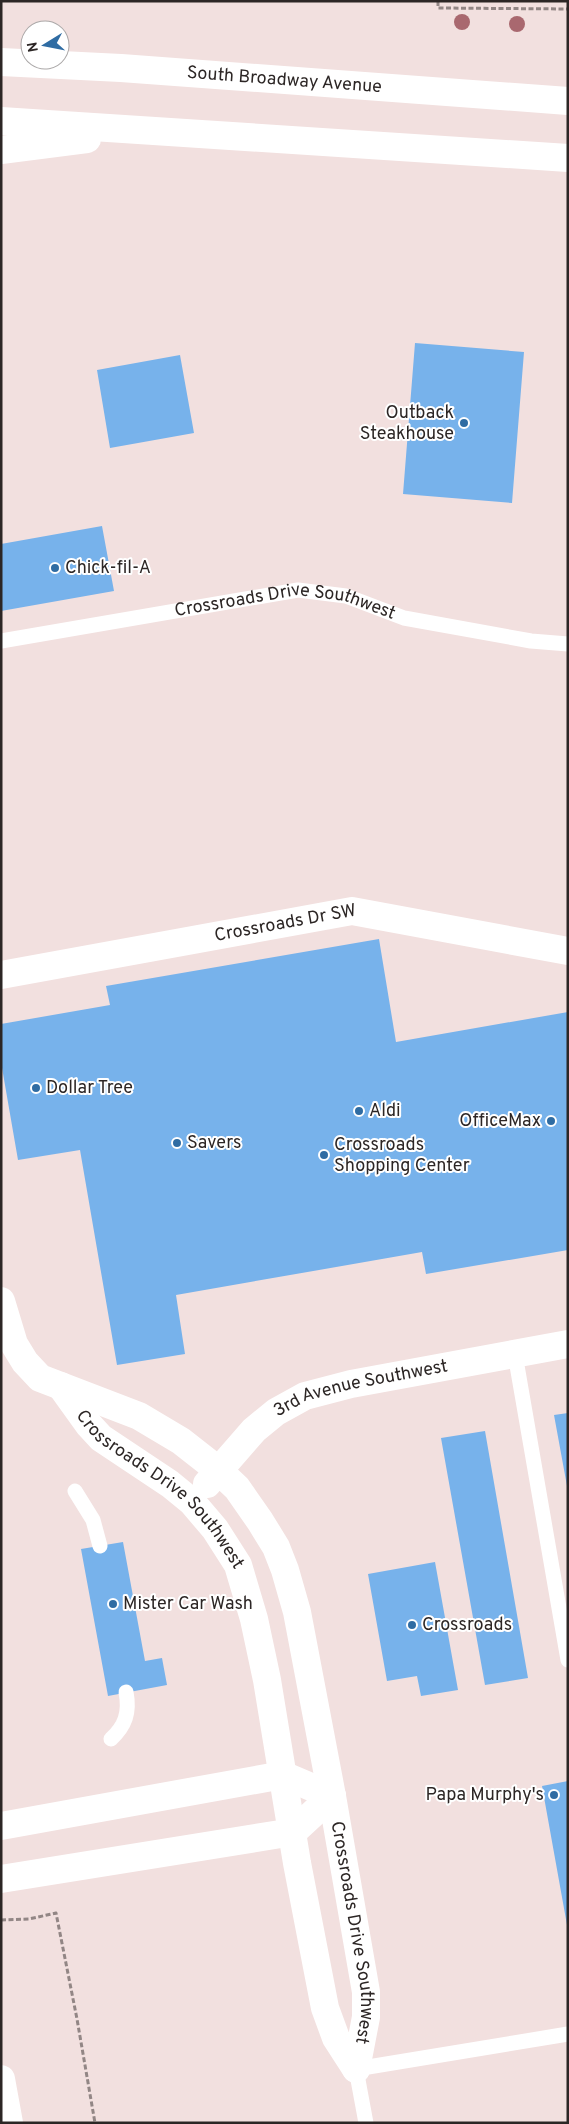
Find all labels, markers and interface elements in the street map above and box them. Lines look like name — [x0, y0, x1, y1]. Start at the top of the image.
north arrow — [20, 20, 70, 70]
text: N — [24, 41, 43, 53]
street label: South Broadway Avenue — [186, 61, 383, 99]
place label: Outback Steakhouse — [360, 402, 454, 446]
marker: Outback Steakhouse — [458, 417, 470, 429]
place label: Chick-fil-A — [65, 557, 151, 580]
marker: Chick-fil-A — [49, 562, 61, 574]
street label: Crossroads Drive Southwest — [173, 578, 399, 625]
street label: Crossroads Dr SW — [213, 899, 358, 947]
place label: Dollar Tree — [46, 1077, 133, 1100]
marker: Dollar Tree — [30, 1082, 42, 1094]
place label: Aldi — [369, 1100, 401, 1123]
marker: Aldi — [353, 1105, 365, 1117]
place label: OfficeMax — [459, 1110, 541, 1133]
marker: OfficeMax — [545, 1115, 557, 1127]
place label: Savers — [187, 1132, 241, 1155]
place label: Crossroads Shopping Center — [334, 1134, 470, 1178]
marker: Savers — [171, 1137, 183, 1149]
marker: Crossroads Shopping Center — [318, 1149, 330, 1161]
street label: 3rd Avenue Southwest — [270, 1355, 450, 1423]
street label: Crossroads Drive Southwest — [70, 1405, 249, 1573]
place label: Mister Car Wash — [123, 1593, 253, 1616]
marker: Mister Car Wash — [107, 1598, 119, 1610]
place label: Crossroads — [422, 1614, 512, 1637]
marker: Crossroads — [406, 1619, 418, 1631]
place label: Papa Murphy's — [425, 1784, 544, 1807]
marker: Papa Murphy's — [548, 1789, 560, 1801]
street label: Crossroads Drive Southwest — [325, 1819, 378, 2046]

